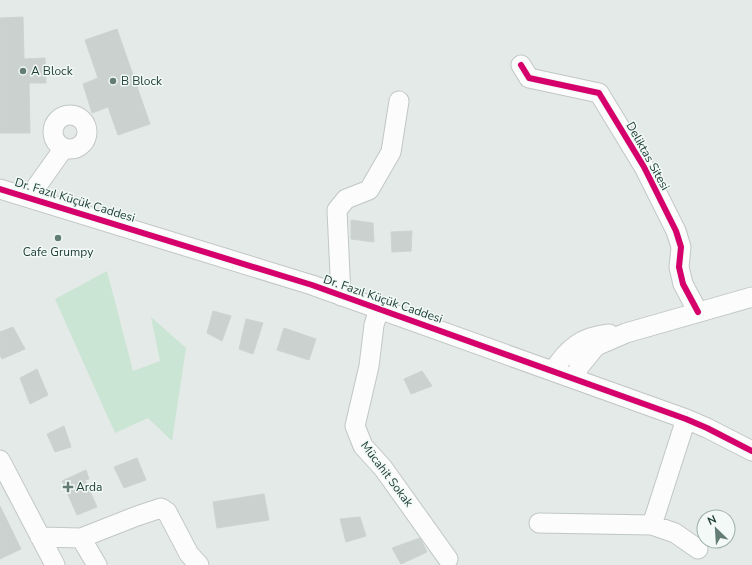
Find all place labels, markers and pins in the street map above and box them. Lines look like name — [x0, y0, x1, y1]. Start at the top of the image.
place label: A Block — [31, 63, 74, 79]
marker: A Block — [18, 66, 28, 76]
place label: B Block — [121, 73, 163, 89]
marker: B Block — [108, 76, 118, 86]
marker: Cafe Grumpy — [53, 233, 63, 243]
place label: Cafe Grumpy — [23, 244, 94, 260]
place label: Arda — [76, 479, 102, 495]
marker: Arda — [63, 482, 73, 492]

